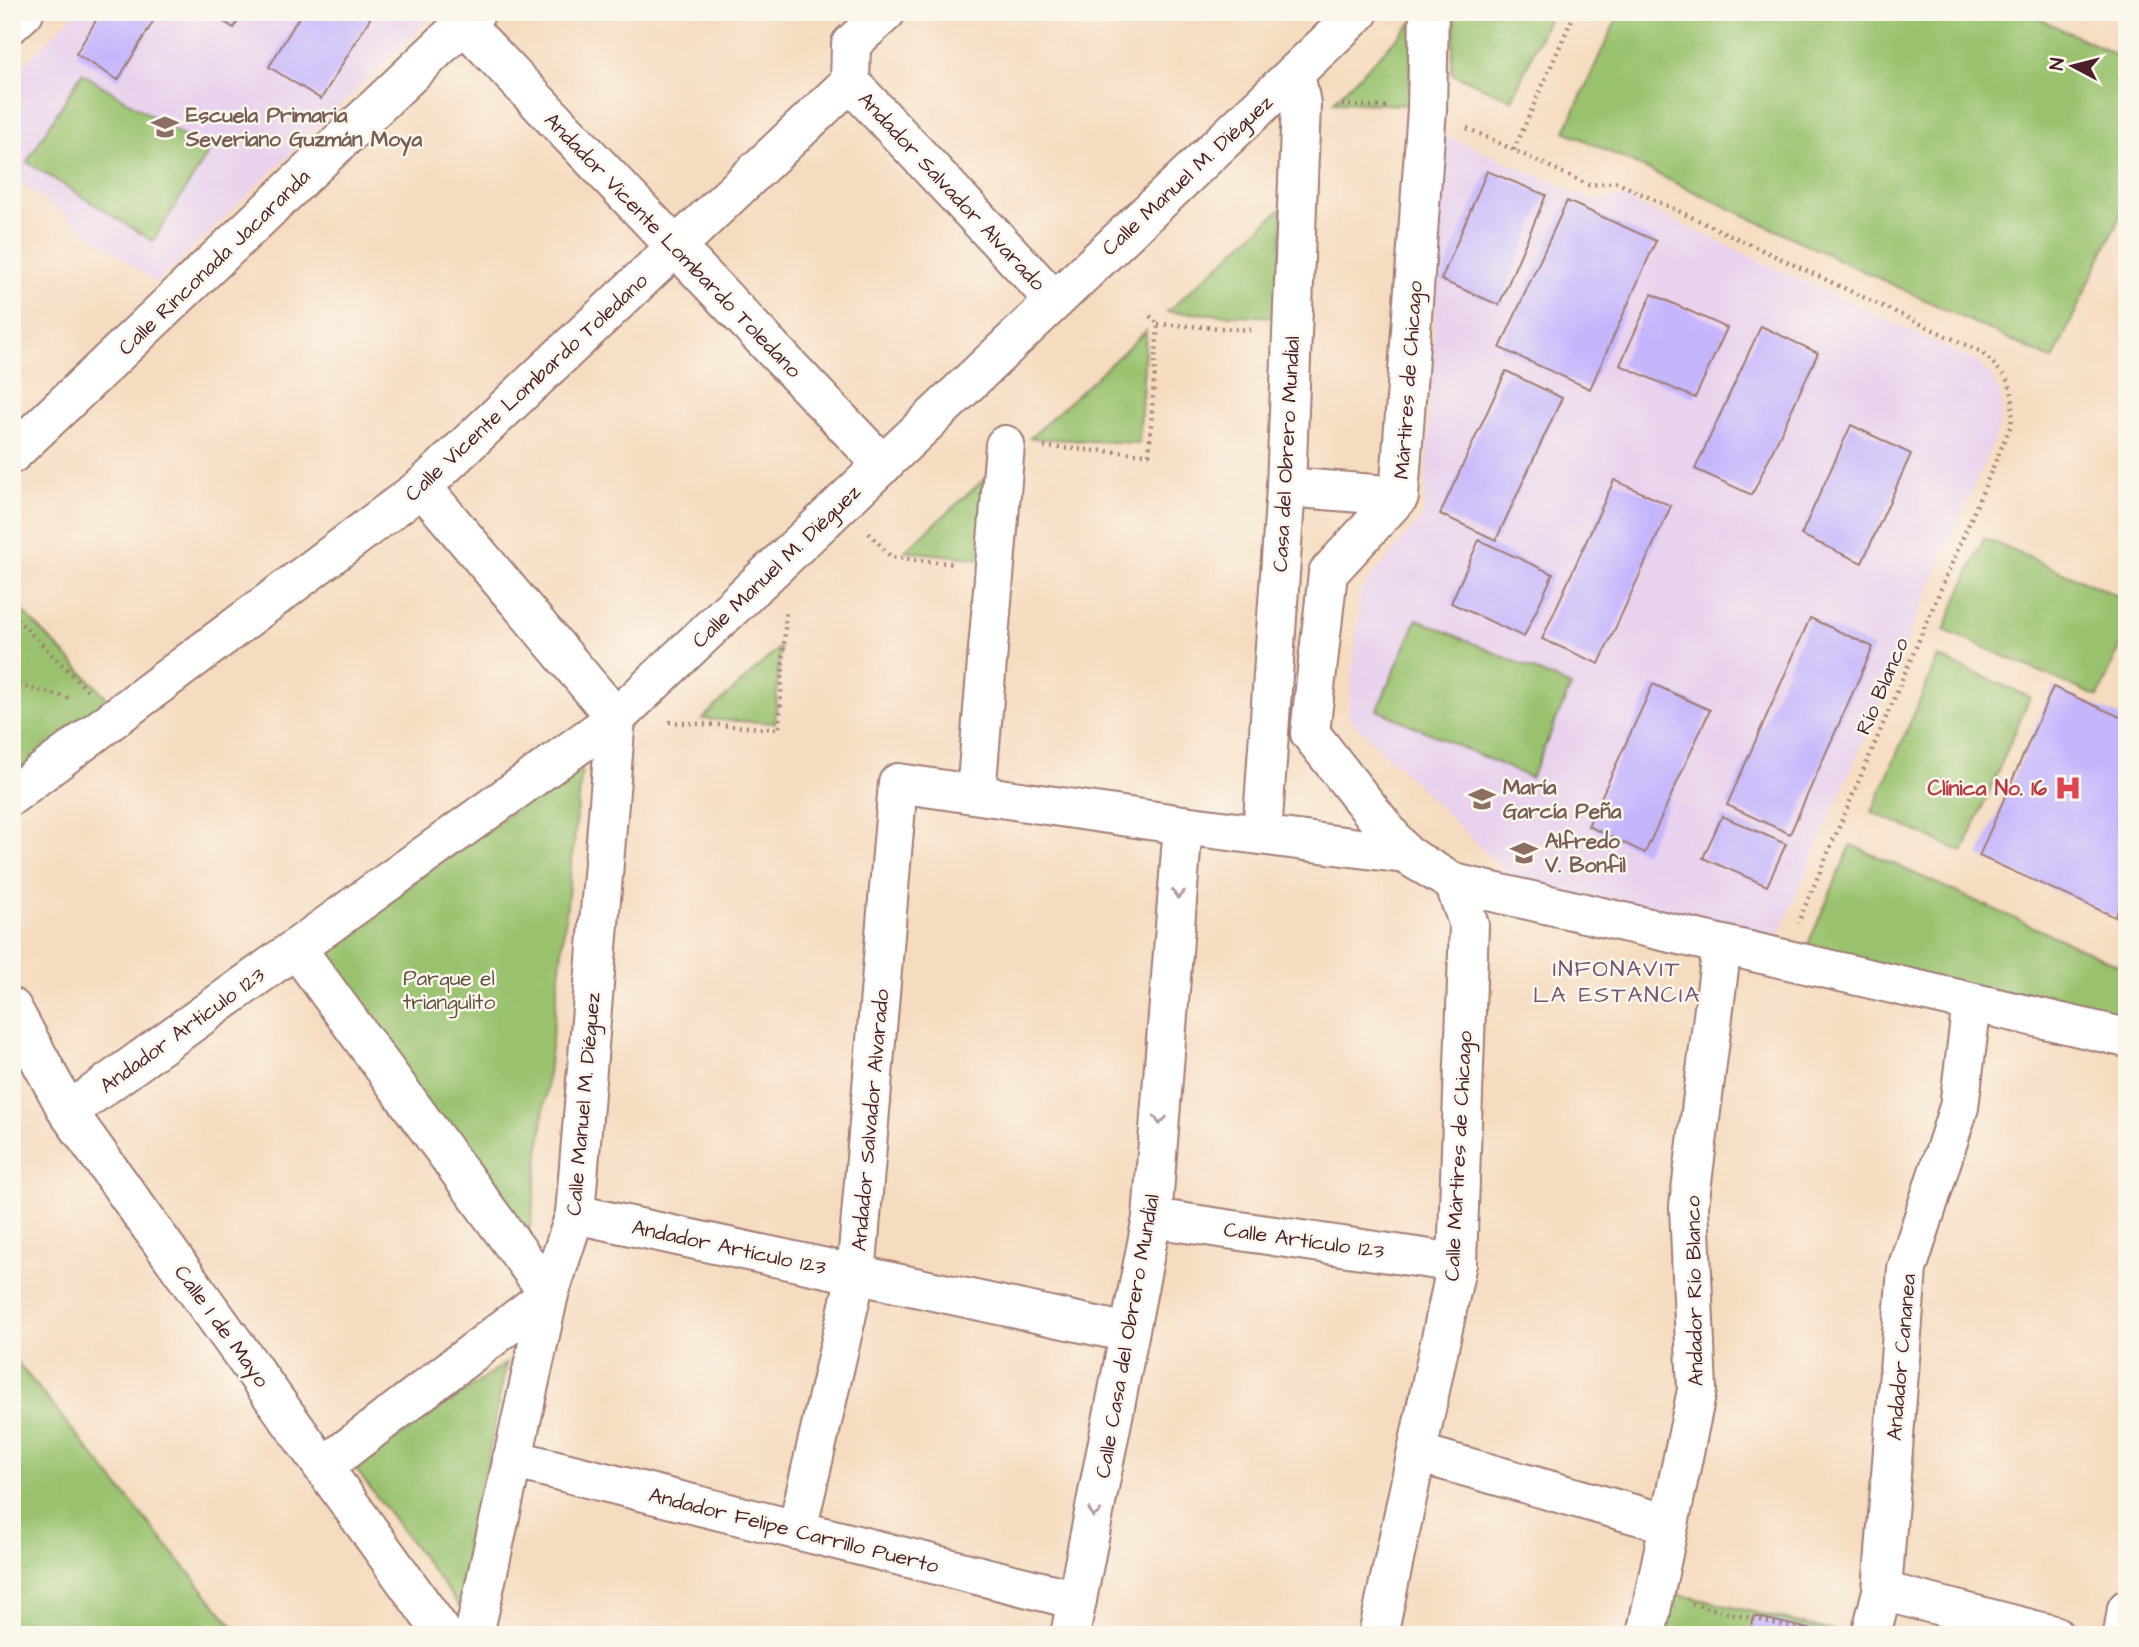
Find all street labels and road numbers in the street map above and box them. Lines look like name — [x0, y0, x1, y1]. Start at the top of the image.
street label: Andador Salvador Alvarado — [851, 85, 1052, 297]
street label: Calle Manuel M. Diéguez — [1095, 88, 1281, 264]
street label: Andador Vicente Lombardo Toledano — [538, 106, 808, 385]
street label: Calle Rinconada Jacaranda — [112, 163, 317, 362]
street label: Calle Vicente Lombardo Toledano — [398, 267, 654, 508]
street label: Mártires de Chicago — [1387, 280, 1432, 480]
street label: Casa del Obrero Mundial — [1266, 335, 1307, 573]
street label: Calle Manuel M. Diéguez — [686, 478, 869, 656]
street label: Río Blanco — [1849, 633, 1916, 739]
street label: Andador Artículo 123 — [94, 960, 271, 1100]
street label: Andador Salvador Alvarado — [845, 988, 896, 1252]
street label: Calle Manuel M. Diéguez — [559, 990, 610, 1217]
street label: Calle Mártires de Chicago — [1437, 1030, 1482, 1282]
street label: Calle Casa del Obrero Mundial — [1088, 1192, 1167, 1480]
street label: Andador Río Blanco — [1678, 1195, 1711, 1387]
street label: Andador Artículo 123 — [629, 1213, 829, 1282]
street label: Calle Artículo 123 — [1222, 1215, 1386, 1266]
street label: Calle 1 de Mayo — [166, 1259, 276, 1395]
street label: Andador Cananea — [1880, 1272, 1923, 1442]
street label: Andador Felipe Carrillo Puerto — [646, 1480, 942, 1582]

